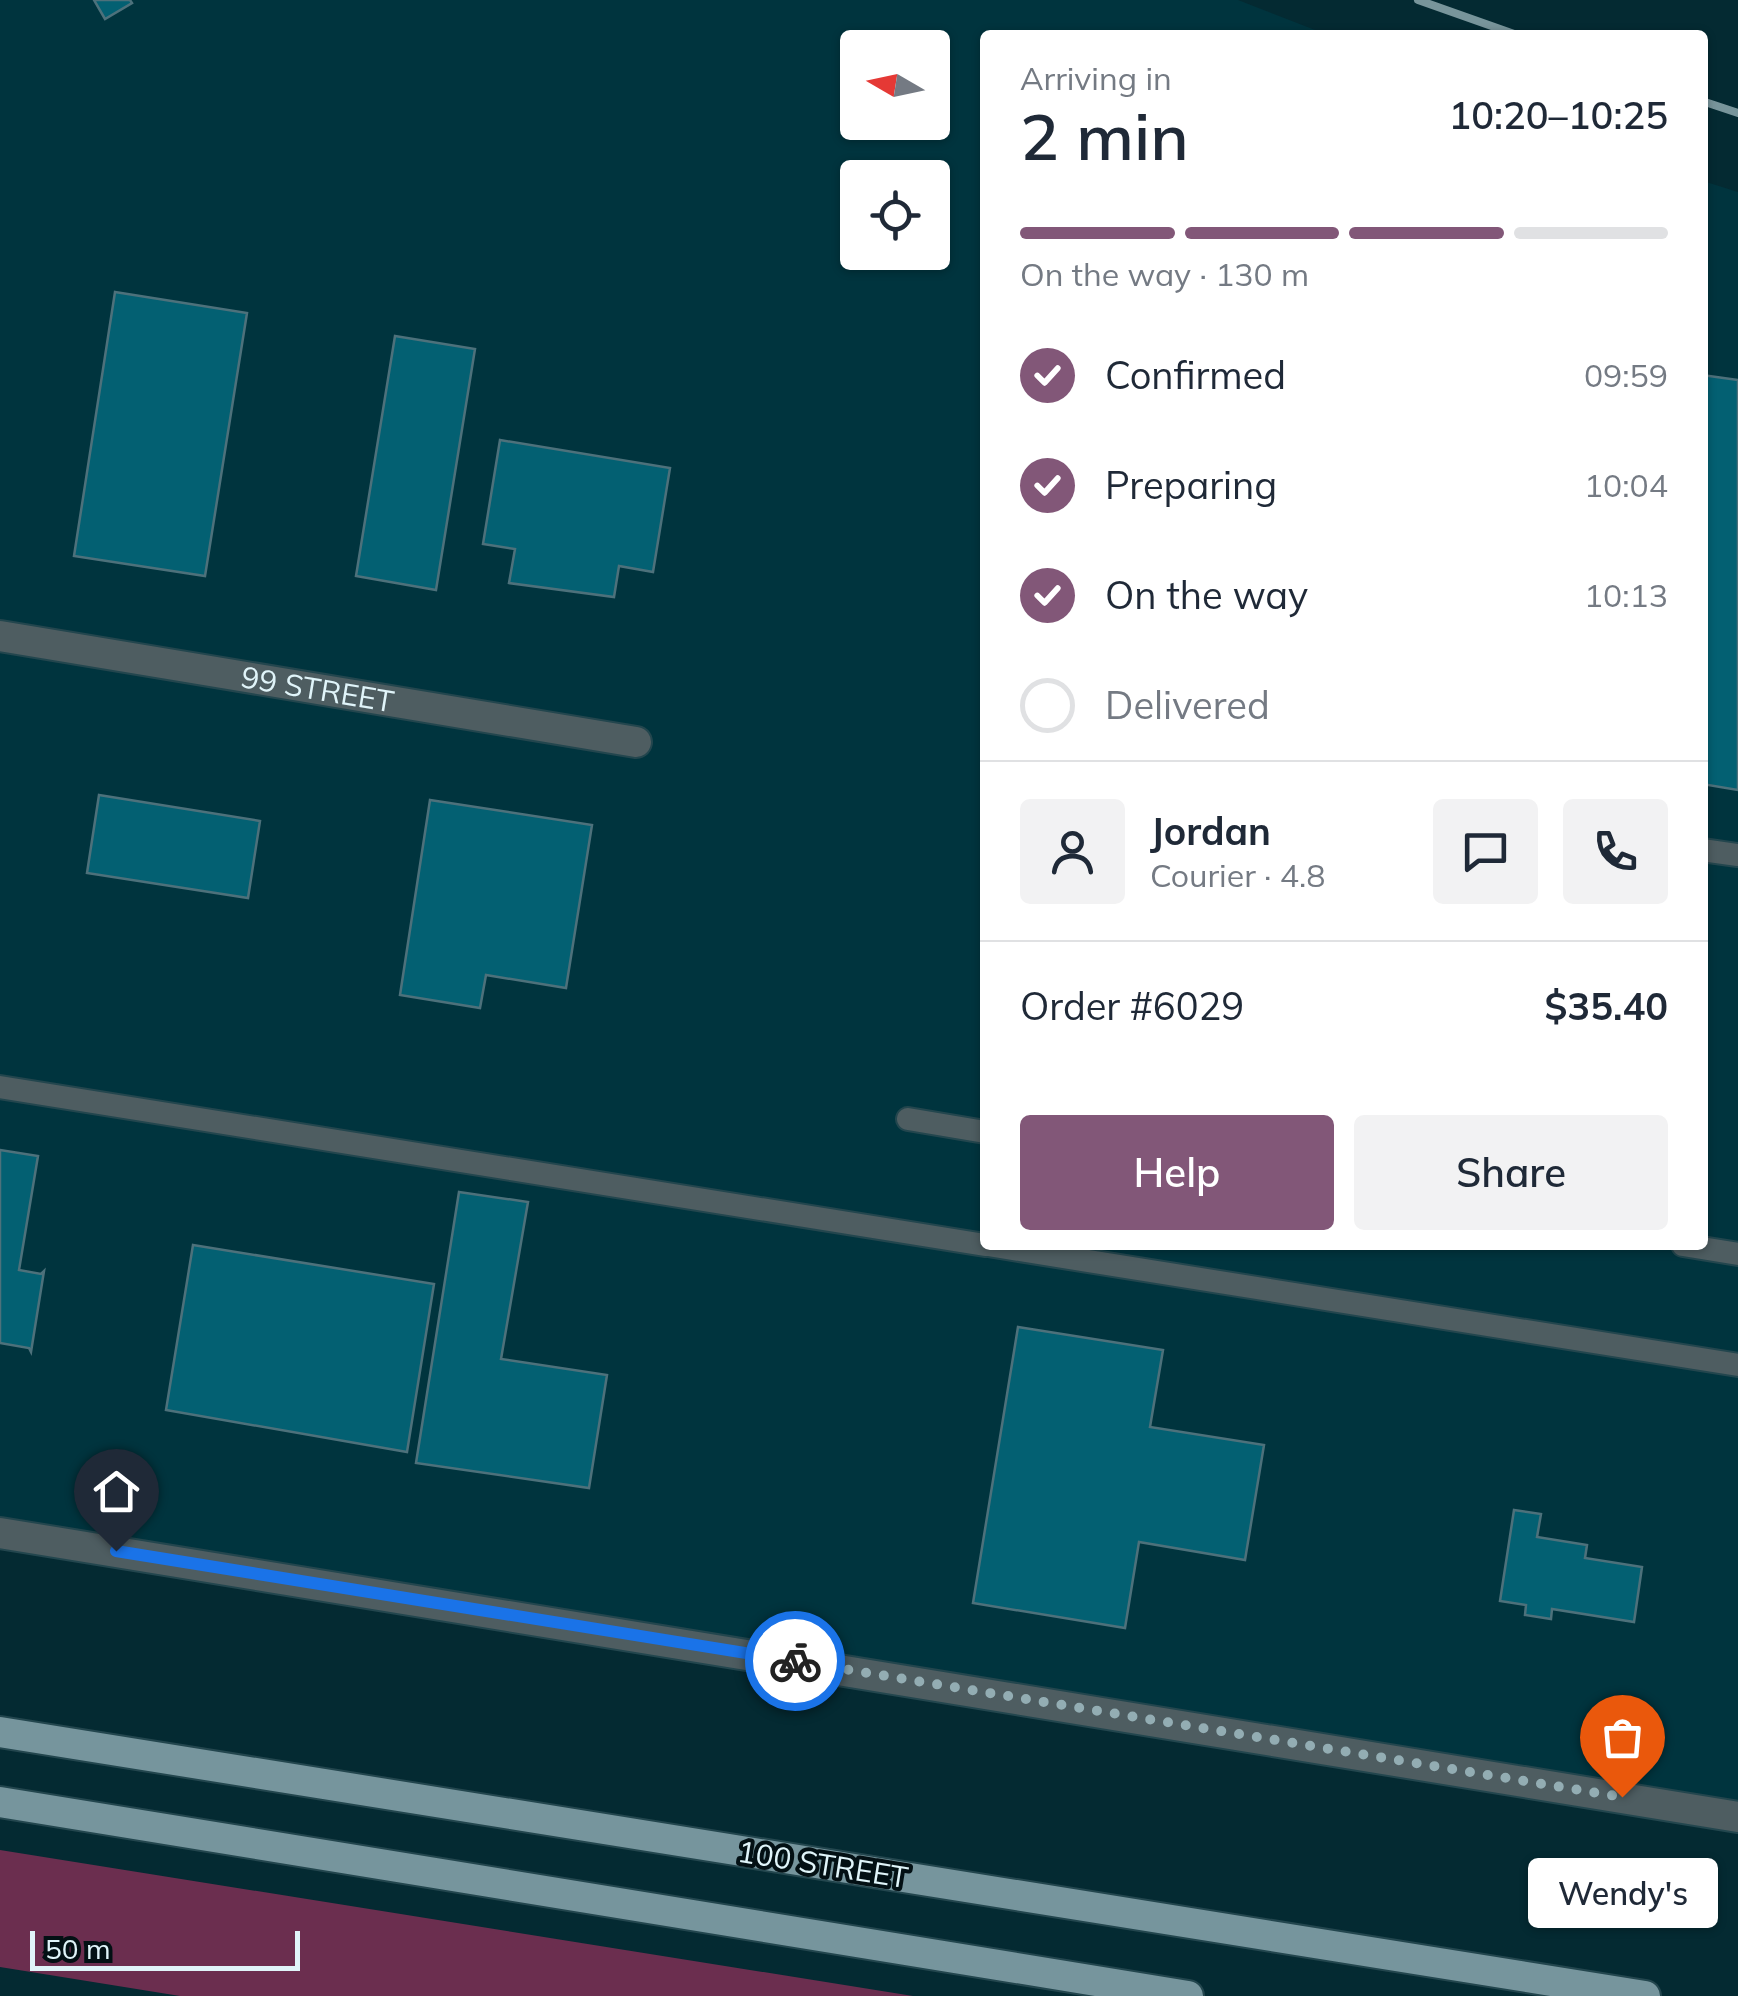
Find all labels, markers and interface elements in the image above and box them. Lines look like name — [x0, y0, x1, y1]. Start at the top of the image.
north arrow — [840, 30, 950, 140]
map controls — [840, 30, 950, 270]
text: Arriving in — [1020, 58, 1172, 98]
text: 10:20–10:25 — [1448, 91, 1668, 139]
text: 2 min — [1020, 95, 1189, 176]
button: locate — [840, 160, 950, 270]
text: On the way · 130 m — [1020, 254, 1309, 294]
icon: check — [1020, 348, 1075, 403]
text: Confirmed — [1105, 351, 1286, 399]
text: 09:59 — [1584, 355, 1668, 395]
icon: check — [1020, 458, 1075, 513]
text: Preparing — [1105, 461, 1277, 509]
text: 10:04 — [1584, 465, 1668, 505]
icon: check — [1020, 568, 1075, 623]
text: On the way — [1105, 571, 1308, 619]
text: 10:13 — [1584, 575, 1668, 615]
street label: 99 STREET — [239, 658, 397, 720]
text: Delivered — [1105, 681, 1270, 729]
button: person — [1020, 799, 1125, 904]
button: chat — [1433, 799, 1538, 904]
button: phone — [1563, 799, 1668, 904]
text: Jordan — [1150, 807, 1271, 855]
text: Courier · 4.8 — [1150, 855, 1326, 895]
text: Order #6029 — [1020, 982, 1244, 1030]
text: $35.40 — [1545, 982, 1668, 1030]
button: Help — [1020, 1115, 1334, 1230]
button: Share — [1354, 1115, 1668, 1230]
pin — [74, 1449, 159, 1552]
icon: home — [89, 1464, 144, 1519]
courier — [745, 1611, 845, 1711]
icon: bike — [768, 1634, 823, 1689]
pin — [1580, 1695, 1665, 1798]
icon: bag — [1595, 1710, 1650, 1765]
street label: 100 STREET — [735, 1832, 911, 1896]
callout: Wendy's — [1527, 1857, 1717, 1927]
text: Wendy's — [1558, 1873, 1688, 1913]
scale bar — [30, 1926, 300, 1970]
text: 50 m — [45, 1931, 111, 1966]

